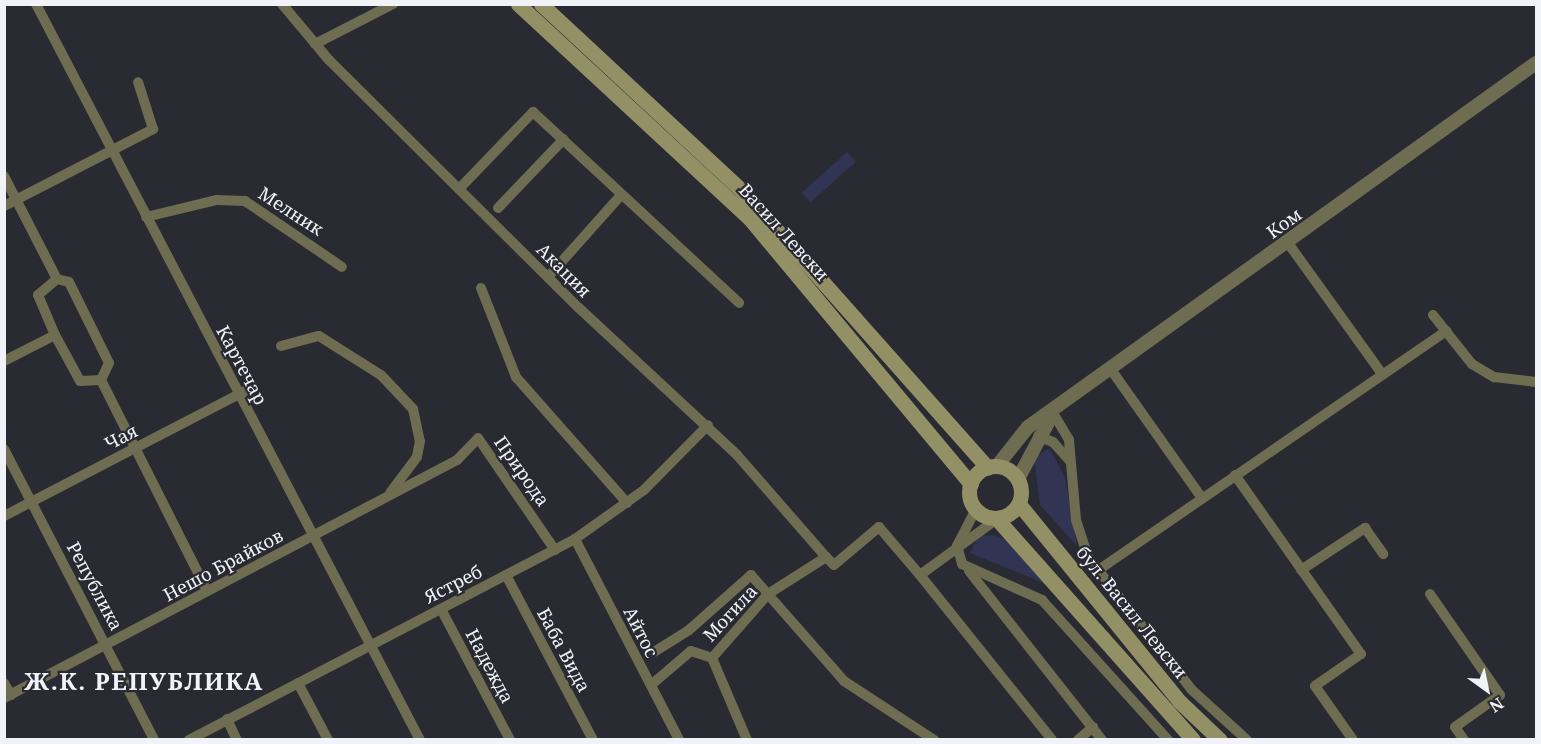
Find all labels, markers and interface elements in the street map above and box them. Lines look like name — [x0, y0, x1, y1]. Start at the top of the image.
street label: Васил Левски — [735, 179, 833, 285]
street label: Мелник — [255, 182, 327, 240]
street label: Ком — [1262, 203, 1306, 243]
street label: Акация — [532, 238, 596, 302]
street label: Картечар — [212, 322, 272, 408]
street label: Чая — [101, 420, 141, 454]
street label: Природа — [490, 432, 554, 510]
street label: Нешо Брайков — [160, 524, 286, 606]
street label: Република — [63, 538, 127, 634]
street label: бул. Васил Левски — [1072, 541, 1192, 683]
street label: Ястреб — [421, 560, 485, 608]
street label: Могила — [698, 580, 762, 646]
street label: Айтос — [619, 603, 663, 661]
street label: Баба Вида — [533, 604, 595, 696]
street label: Надежда — [461, 625, 519, 707]
north arrow — [1457, 660, 1517, 720]
district label: Ж.К. РЕПУБЛИКА — [24, 667, 264, 695]
text: N — [1486, 692, 1508, 718]

